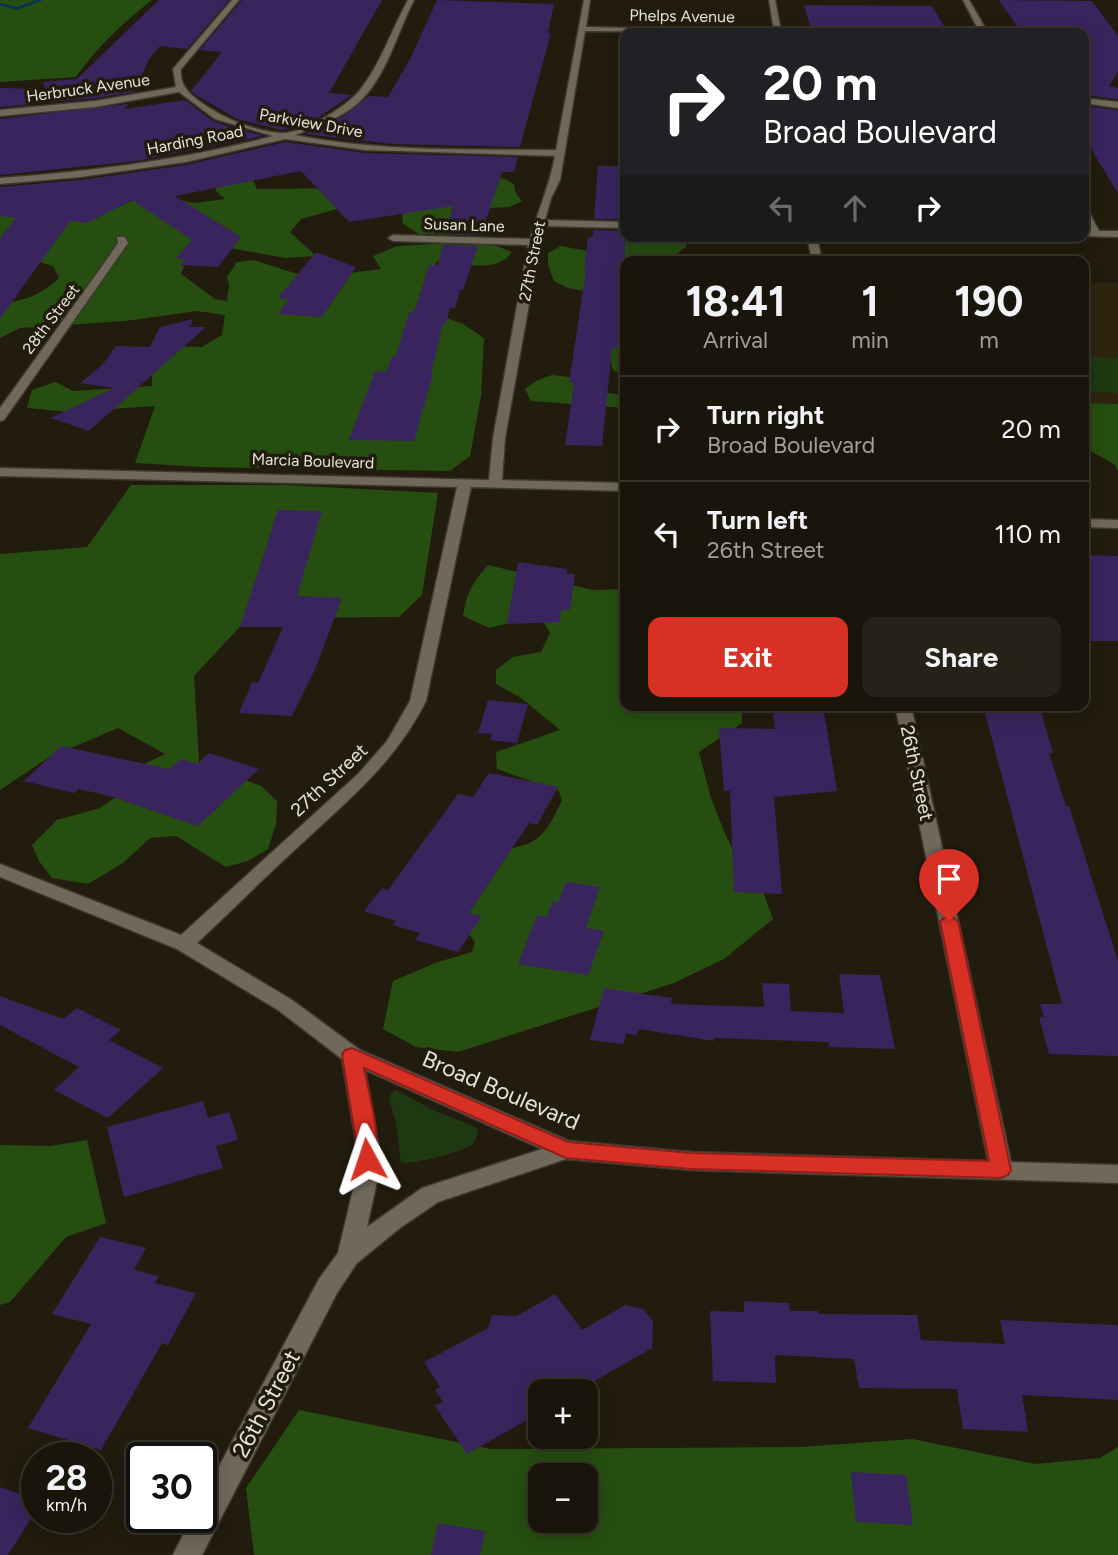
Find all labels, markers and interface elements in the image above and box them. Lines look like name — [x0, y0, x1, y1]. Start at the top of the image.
street label: Phelps Avenue — [629, 6, 735, 26]
text: 20 m — [763, 53, 878, 112]
icon: right — [648, 56, 739, 147]
street label: Herbruck Avenue — [25, 70, 151, 106]
street label: Parkview Drive — [258, 105, 364, 141]
text: Broad Boulevard — [763, 113, 997, 151]
street label: Harding Road — [145, 121, 245, 159]
icon: left — [763, 189, 801, 227]
icon: ahead — [836, 189, 874, 227]
icon: right — [909, 189, 947, 227]
street label: Susan Lane — [423, 214, 505, 236]
street label: 27th Street — [515, 219, 549, 303]
text: 18:41 — [685, 276, 786, 327]
text: 1 — [861, 276, 879, 327]
text: 190 — [954, 276, 1024, 327]
street label: 28th Street — [19, 280, 83, 358]
text: Arrival — [703, 326, 768, 354]
text: min — [851, 326, 889, 354]
text: m — [979, 326, 999, 354]
text: Turn right — [707, 399, 824, 431]
icon: right — [648, 410, 686, 448]
text: 20 m — [1001, 413, 1061, 445]
text: Broad Boulevard — [707, 431, 875, 459]
street label: Marcia Boulevard — [251, 449, 375, 473]
text: Turn left — [707, 504, 808, 536]
icon: left — [648, 515, 686, 553]
text: 110 m — [994, 518, 1061, 550]
text: 26th Street — [707, 536, 824, 564]
button: Exit — [648, 617, 848, 697]
button: Share — [862, 617, 1061, 697]
street label: 26th Street — [896, 723, 938, 823]
street label: 27th Street — [286, 739, 372, 821]
pin — [919, 849, 979, 921]
icon: arrive — [930, 860, 968, 898]
street label: Broad Boulevard — [418, 1044, 584, 1136]
position arrow — [330, 1122, 404, 1196]
street label: 26th Street — [226, 1346, 306, 1462]
map controls — [528, 1379, 598, 1533]
button: + — [528, 1379, 598, 1449]
speed limit sign: 30 — [126, 1442, 217, 1533]
text: 28 — [46, 1457, 87, 1499]
button: − — [528, 1463, 598, 1533]
text: km/h — [46, 1494, 87, 1516]

